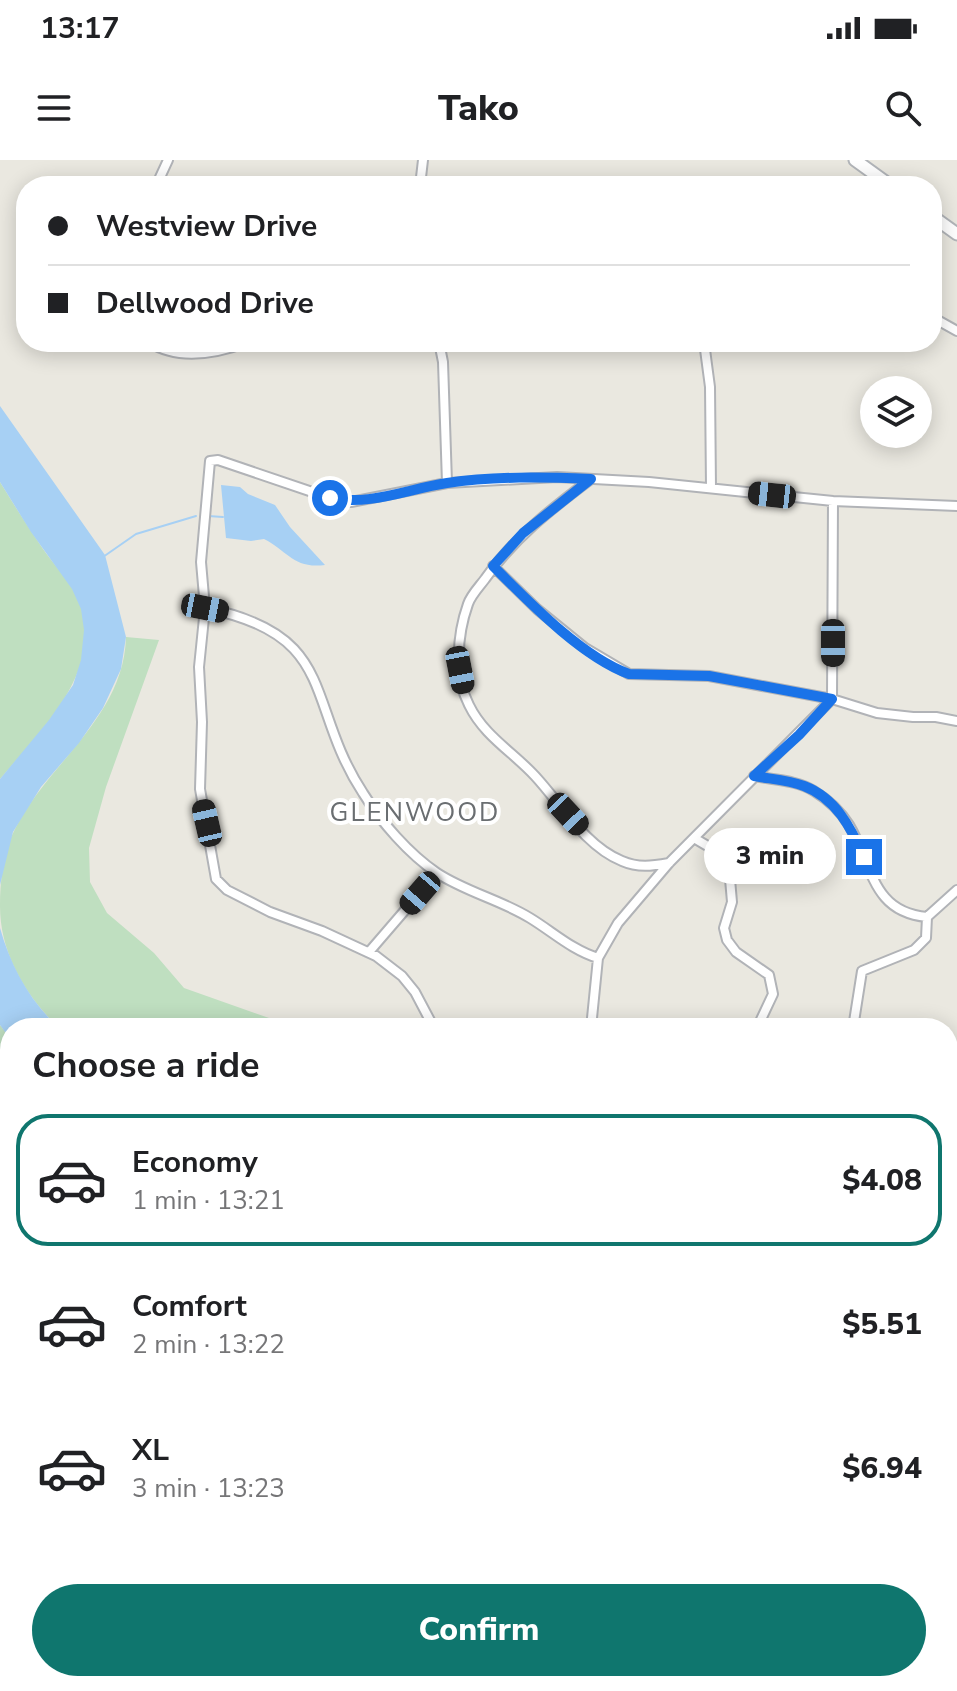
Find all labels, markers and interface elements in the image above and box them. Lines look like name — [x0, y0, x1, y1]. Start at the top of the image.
text: 13:17 — [40, 8, 119, 49]
text: Tako — [438, 84, 519, 133]
icon: menu — [32, 86, 76, 130]
icon: search — [881, 86, 925, 130]
text: Westview Drive — [96, 206, 317, 247]
text: Dellwood Drive — [96, 283, 314, 324]
map controls — [860, 376, 932, 448]
button: layers — [860, 376, 932, 448]
route start — [312, 480, 348, 516]
car — [747, 481, 797, 509]
car — [179, 592, 231, 624]
car — [821, 619, 845, 667]
car — [444, 644, 476, 696]
car — [543, 788, 593, 840]
district label: GLENWOOD — [330, 795, 500, 830]
car — [190, 797, 224, 849]
callout: 3 min — [704, 829, 836, 885]
text: 3 min — [736, 838, 804, 873]
route end — [846, 839, 882, 875]
car — [395, 867, 445, 919]
text: Choose a ride — [32, 1041, 260, 1090]
text: Economy — [132, 1142, 258, 1183]
icon: car — [36, 1144, 108, 1216]
text: $4.08 — [842, 1160, 922, 1201]
text: 1 min · 13:21 — [132, 1183, 285, 1218]
text: Comfort — [132, 1286, 247, 1327]
icon: car — [36, 1288, 108, 1360]
text: $5.51 — [842, 1304, 922, 1345]
text: 2 min · 13:22 — [132, 1327, 285, 1362]
text: XL — [132, 1430, 169, 1471]
icon: car — [36, 1432, 108, 1504]
text: $6.94 — [842, 1448, 922, 1489]
text: 3 min · 13:23 — [132, 1471, 285, 1506]
button: Confirm — [32, 1584, 926, 1676]

